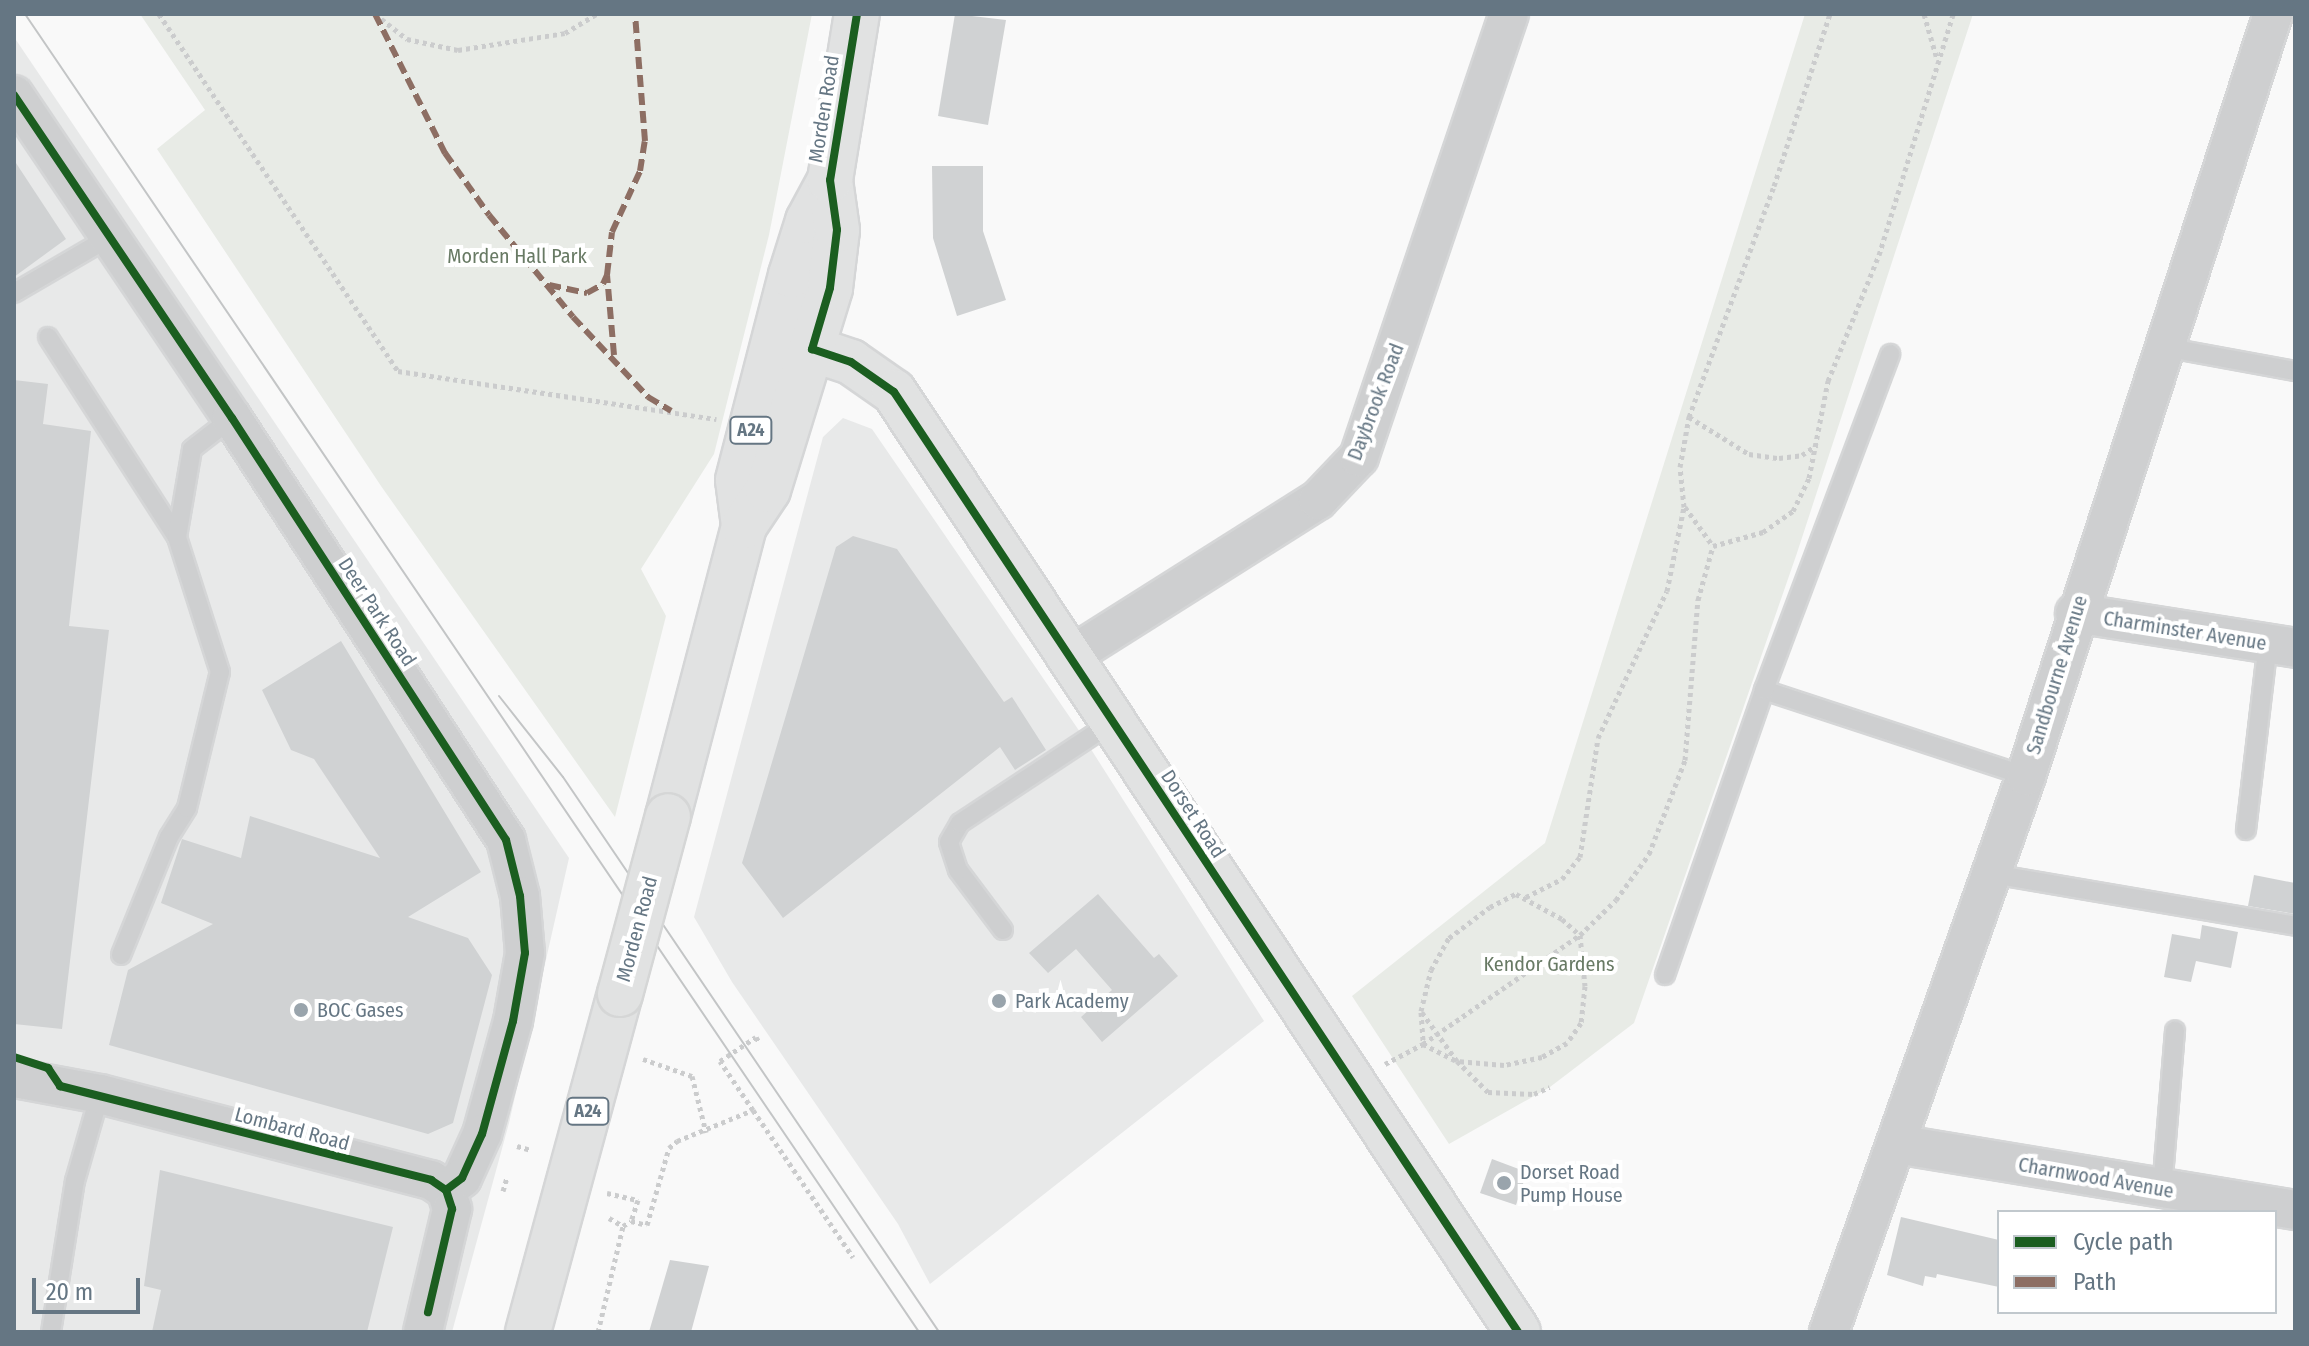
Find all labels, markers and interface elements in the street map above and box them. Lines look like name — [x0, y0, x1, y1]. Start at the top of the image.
street label: Morden Road — [804, 54, 844, 164]
park label: Morden Hall Park — [447, 244, 587, 268]
street label: Daybrook Road — [1343, 340, 1409, 464]
road number: A24 — [729, 416, 773, 444]
street label: Deer Park Road — [333, 553, 421, 671]
street label: Sandbourne Avenue — [2021, 593, 2093, 757]
street label: Charminster Avenue — [2102, 606, 2268, 656]
street label: Dorset Road — [1156, 766, 1230, 862]
street label: Morden Road — [611, 874, 663, 984]
park label: Kendor Gardens — [1484, 952, 1614, 976]
place label: Park Academy — [1015, 989, 1129, 1013]
marker: Park Academy — [990, 992, 1008, 1010]
place label: BOC Gases — [317, 998, 403, 1022]
marker: BOC Gases — [292, 1001, 310, 1019]
road number: A24 — [566, 1097, 610, 1125]
street label: Lombard Road — [232, 1102, 352, 1156]
street label: Charnwood Avenue — [2016, 1153, 2176, 1203]
place label: Dorset Road Pump House — [1520, 1160, 1623, 1207]
marker: Dorset Road Pump House — [1495, 1174, 1513, 1192]
legend — [1997, 1210, 2277, 1314]
text: Cycle path — [2073, 1228, 2173, 1256]
scale bar — [36, 1262, 144, 1312]
text: Path — [2073, 1268, 2117, 1296]
text: 20 m — [46, 1278, 93, 1306]

